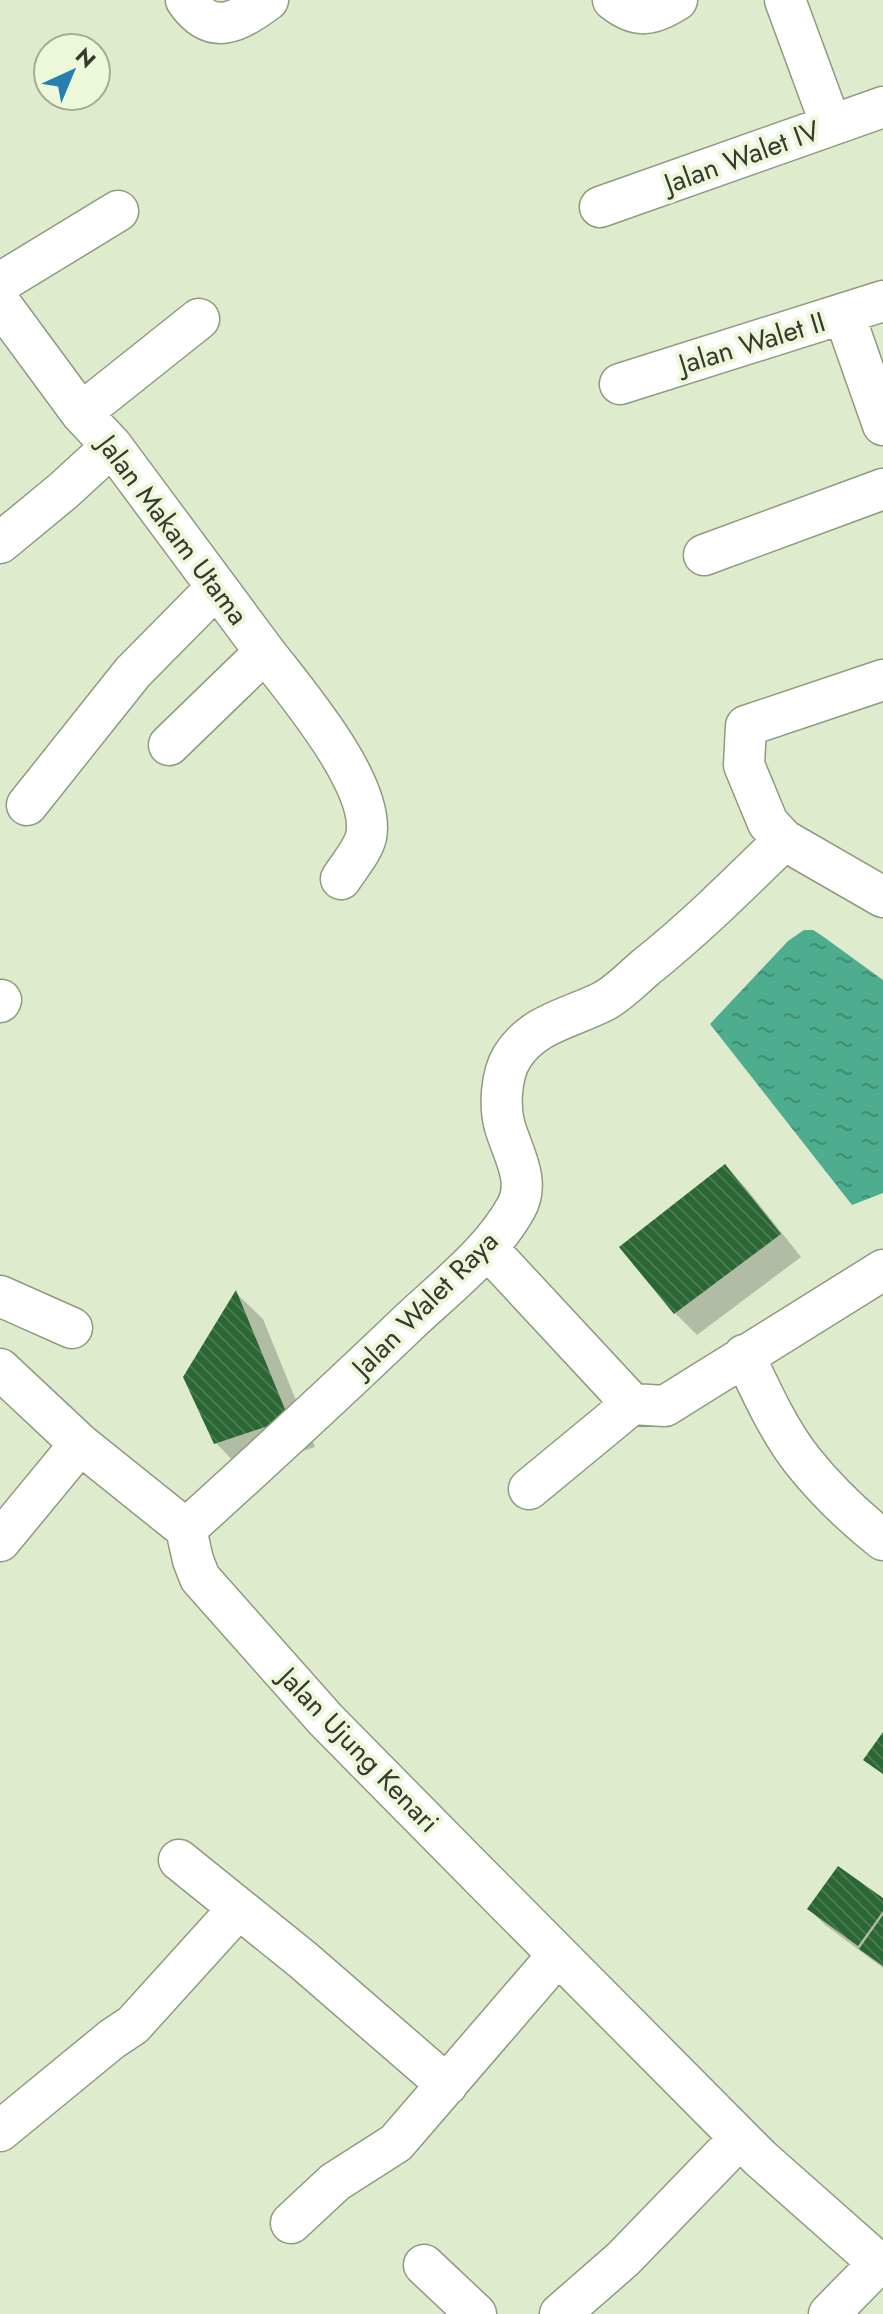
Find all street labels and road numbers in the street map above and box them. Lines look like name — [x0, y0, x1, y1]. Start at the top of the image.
street label: Jalan Walet IV — [655, 110, 826, 205]
street label: Jalan Walet II — [670, 301, 830, 386]
street label: Jalan Makam Utama — [85, 423, 258, 634]
street label: Jalan Walet Raya — [340, 1221, 508, 1389]
street label: Jalan Ujung Kenari — [266, 1655, 449, 1842]

